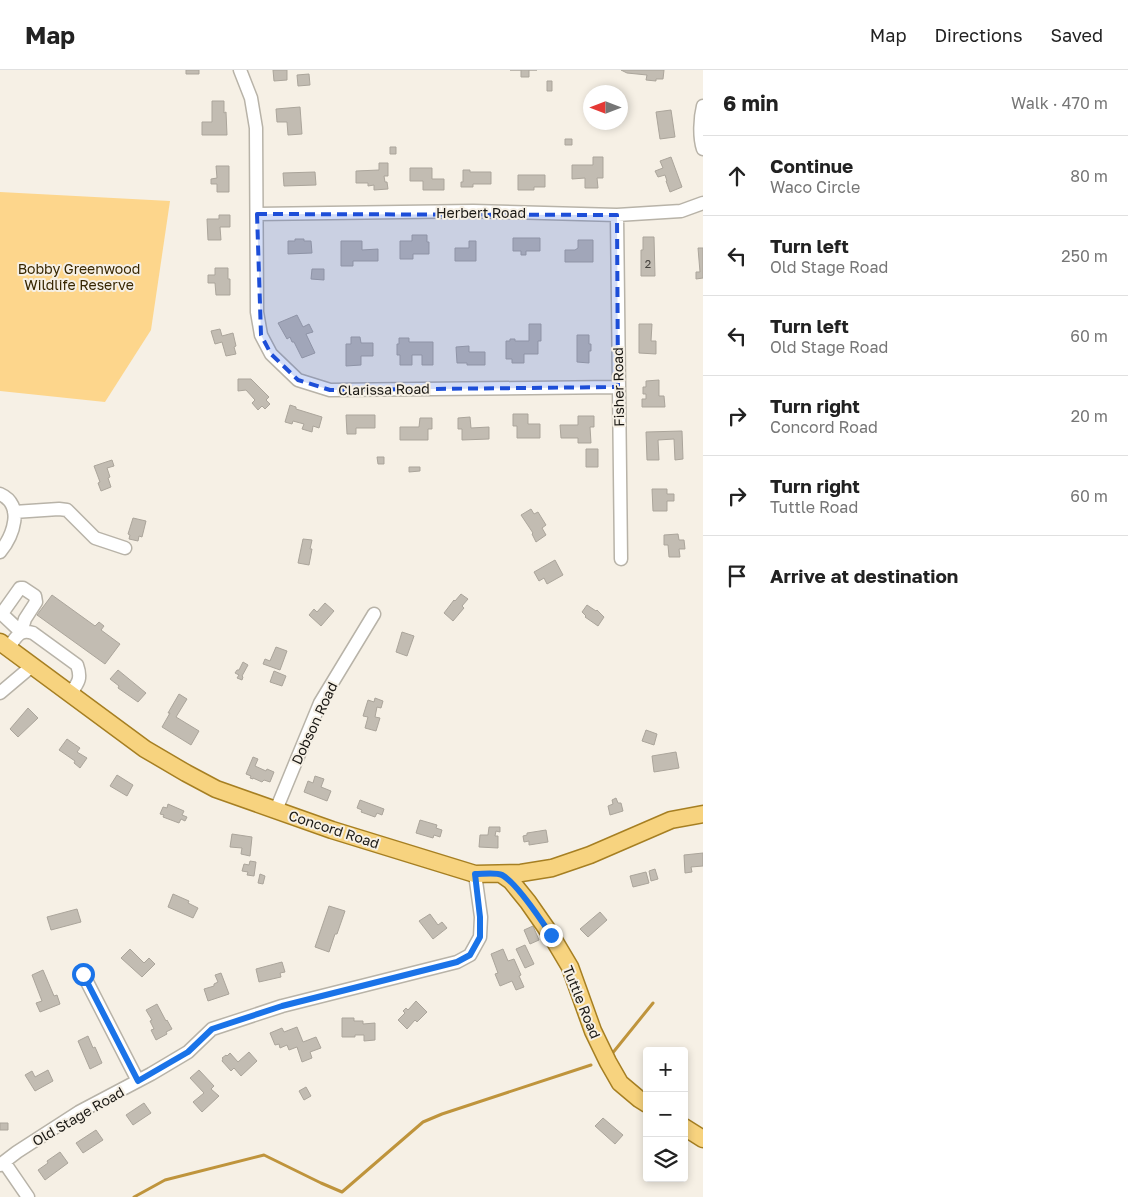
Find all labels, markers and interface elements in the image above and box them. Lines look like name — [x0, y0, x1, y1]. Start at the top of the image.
text: Map — [25, 20, 75, 49]
text: Map — [870, 24, 906, 46]
text: Directions — [934, 24, 1022, 46]
text: Saved — [1050, 24, 1103, 46]
north arrow — [583, 85, 628, 130]
text: 6 min — [723, 90, 778, 116]
text: Walk · 470 m — [1011, 93, 1108, 113]
text: Continue — [770, 154, 853, 177]
icon: ahead — [723, 162, 751, 190]
text: 80 m — [1070, 166, 1108, 186]
text: Waco Circle — [770, 177, 860, 197]
street label: Herbert Road — [436, 204, 526, 221]
text: Turn left — [770, 234, 849, 257]
icon: left — [723, 242, 751, 270]
text: 250 m — [1061, 246, 1108, 266]
house number: 2 — [645, 257, 651, 270]
text: Old Stage Road — [770, 257, 888, 277]
park label: Bobby Greenwood Wildlife Reserve — [18, 260, 140, 293]
text: Turn left — [770, 314, 849, 337]
icon: left — [723, 322, 751, 350]
text: 60 m — [1070, 326, 1108, 346]
text: Old Stage Road — [770, 337, 888, 357]
street label: Fisher Road — [609, 347, 627, 427]
street label: Clarissa Road — [338, 380, 430, 398]
text: Turn right — [770, 394, 860, 417]
icon: right — [723, 402, 751, 430]
text: 20 m — [1071, 406, 1108, 426]
text: Concord Road — [770, 417, 878, 437]
text: Turn right — [770, 474, 860, 497]
icon: right — [723, 482, 751, 510]
text: 60 m — [1070, 486, 1108, 506]
text: Tuttle Road — [770, 497, 858, 517]
icon: arrive — [723, 562, 751, 590]
text: Arrive at destination — [770, 564, 958, 587]
street label: Dobson Road — [287, 679, 341, 767]
street label: Concord Road — [287, 806, 381, 852]
route end — [540, 924, 563, 947]
route start — [72, 963, 95, 986]
street label: Tuttle Road — [560, 963, 604, 1041]
map controls — [643, 1047, 688, 1182]
button: + — [643, 1047, 688, 1092]
street label: Old Stage Road — [29, 1083, 127, 1149]
button: − — [643, 1092, 688, 1137]
button: layers — [643, 1137, 688, 1182]

